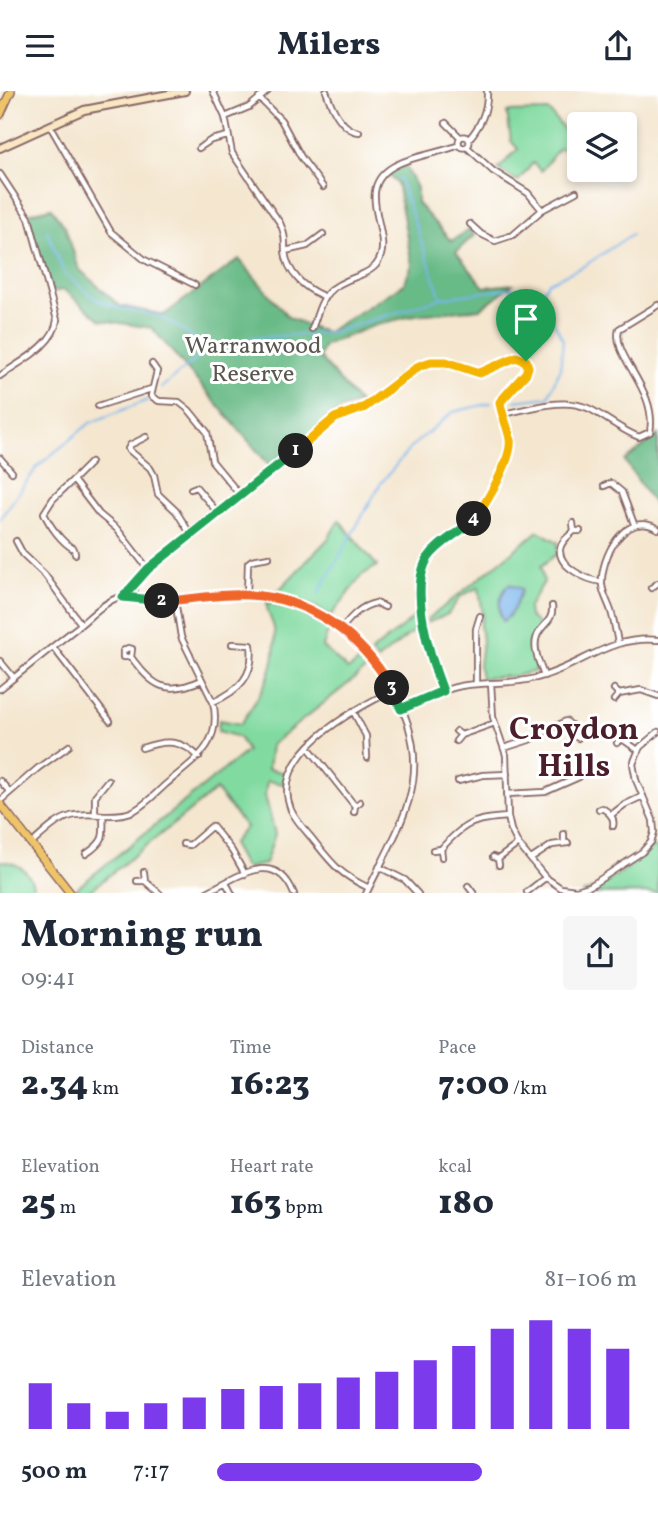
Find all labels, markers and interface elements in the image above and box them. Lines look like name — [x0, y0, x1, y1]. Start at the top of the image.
text: Milers — [278, 24, 380, 68]
icon: menu — [21, 27, 59, 65]
icon: share — [599, 27, 637, 65]
map controls — [567, 112, 637, 182]
button: layers — [567, 112, 637, 182]
pin — [496, 289, 556, 361]
icon: arrive — [507, 300, 545, 338]
park label: Warranwood Reserve — [184, 330, 322, 392]
pin: 1 — [278, 433, 314, 469]
text: 1 — [292, 437, 299, 463]
pin: 4 — [456, 501, 491, 537]
text: 4 — [468, 505, 479, 531]
pin: 2 — [144, 583, 180, 619]
text: 2 — [157, 587, 166, 613]
pin: 3 — [374, 671, 410, 705]
text: 3 — [387, 674, 396, 700]
district label: Croydon Hills — [509, 709, 639, 790]
text: Morning run — [21, 910, 263, 963]
button: share — [563, 916, 637, 990]
text: 09:41 — [21, 963, 75, 995]
text: Distance — [21, 1035, 94, 1061]
text: Time — [230, 1035, 271, 1061]
text: Pace — [438, 1035, 476, 1061]
text: 2.34 — [21, 1061, 88, 1109]
text: 16:23 — [230, 1061, 310, 1109]
text: 7:00 — [438, 1061, 509, 1109]
text: km — [88, 1076, 119, 1102]
text: /km — [509, 1076, 547, 1102]
text: Elevation — [21, 1154, 100, 1180]
text: Heart rate — [230, 1154, 314, 1180]
text: kcal — [438, 1154, 472, 1180]
text: 25 — [21, 1180, 56, 1228]
text: 163 — [230, 1180, 281, 1228]
text: 180 — [438, 1180, 494, 1228]
text: m — [56, 1195, 76, 1221]
text: bpm — [281, 1195, 323, 1221]
text: Elevation — [21, 1264, 117, 1296]
text: 81–106 m — [544, 1264, 637, 1296]
text: 500 m — [21, 1456, 87, 1488]
text: 7:17 — [133, 1456, 170, 1488]

